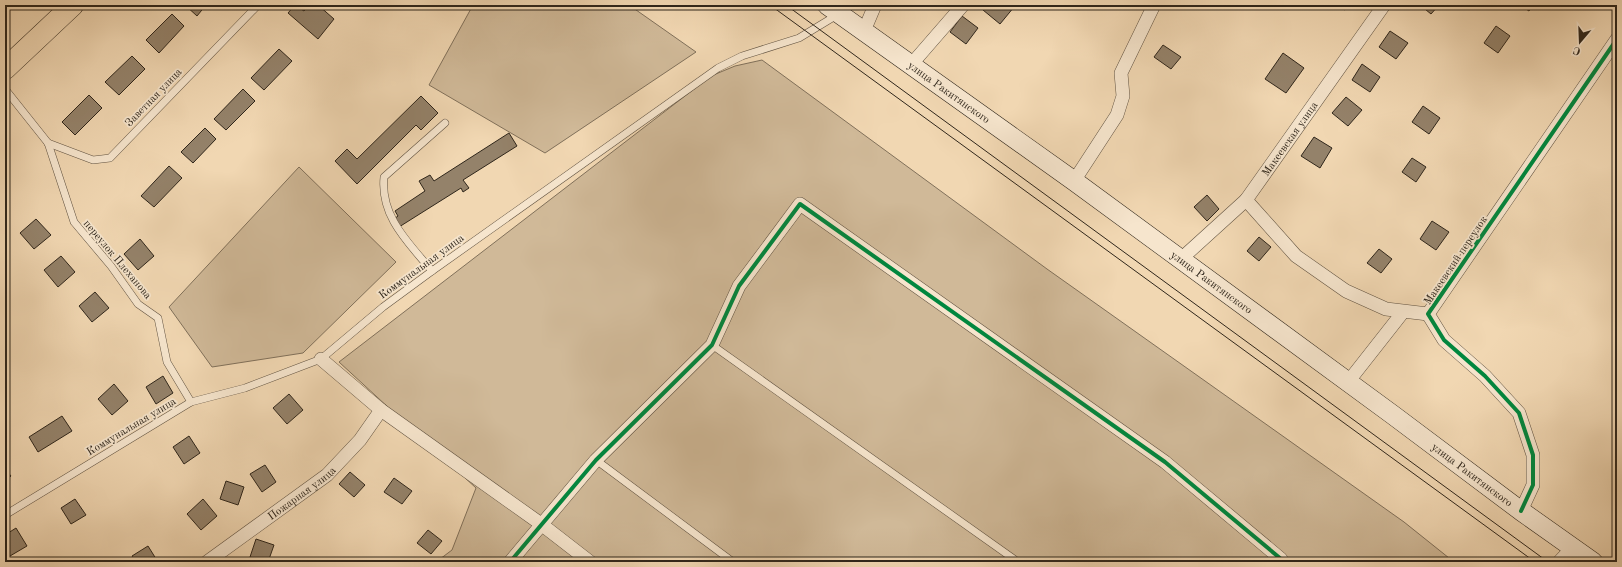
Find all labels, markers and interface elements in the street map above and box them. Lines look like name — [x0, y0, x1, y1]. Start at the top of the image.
north arrow — [1560, 22, 1600, 62]
text: С — [1572, 44, 1582, 56]
street label: улица Ракитянского — [905, 60, 991, 126]
street label: Заветная улица — [124, 66, 185, 129]
street label: Макеевская улица — [1261, 100, 1321, 179]
street label: Макеевский переулок — [1422, 214, 1490, 307]
street label: переулок Плеханова — [81, 218, 153, 302]
street label: Коммунальная улица — [377, 232, 467, 302]
street label: улица Ракитянского — [1168, 250, 1254, 317]
street label: Коммунальная улица — [85, 396, 179, 458]
street label: улица Ракитянского — [1429, 442, 1514, 509]
street label: Пожарная улица — [266, 465, 339, 523]

